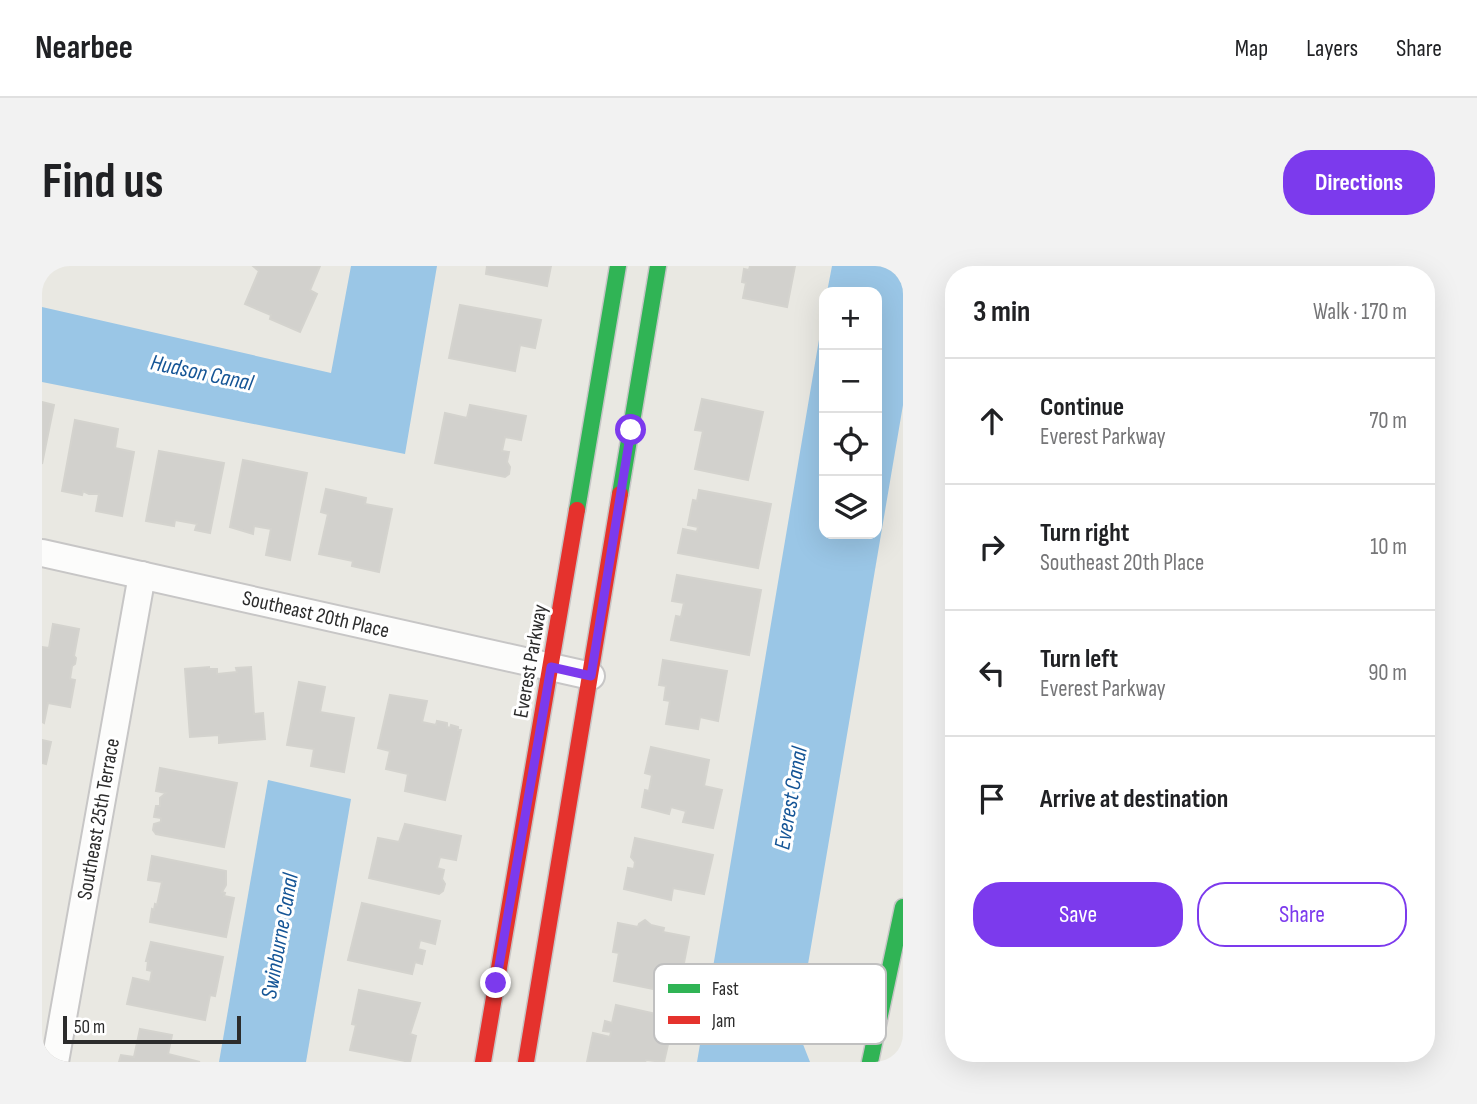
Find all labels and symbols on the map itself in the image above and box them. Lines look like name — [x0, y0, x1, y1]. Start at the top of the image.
water label: Hudson Canal — [148, 348, 256, 398]
route start — [615, 414, 646, 445]
street label: Southeast 20th Place — [240, 585, 392, 644]
street label: Everest Parkway — [508, 602, 553, 720]
street label: Southeast 25th Terrace — [72, 736, 125, 902]
water label: Everest Canal — [768, 744, 814, 852]
water label: Swinburne Canal — [255, 870, 305, 1001]
legend — [654, 964, 886, 1044]
route end — [480, 967, 511, 998]
text: Fast — [712, 978, 739, 1001]
text: Jam — [711, 1010, 735, 1033]
scale bar — [63, 1013, 242, 1045]

